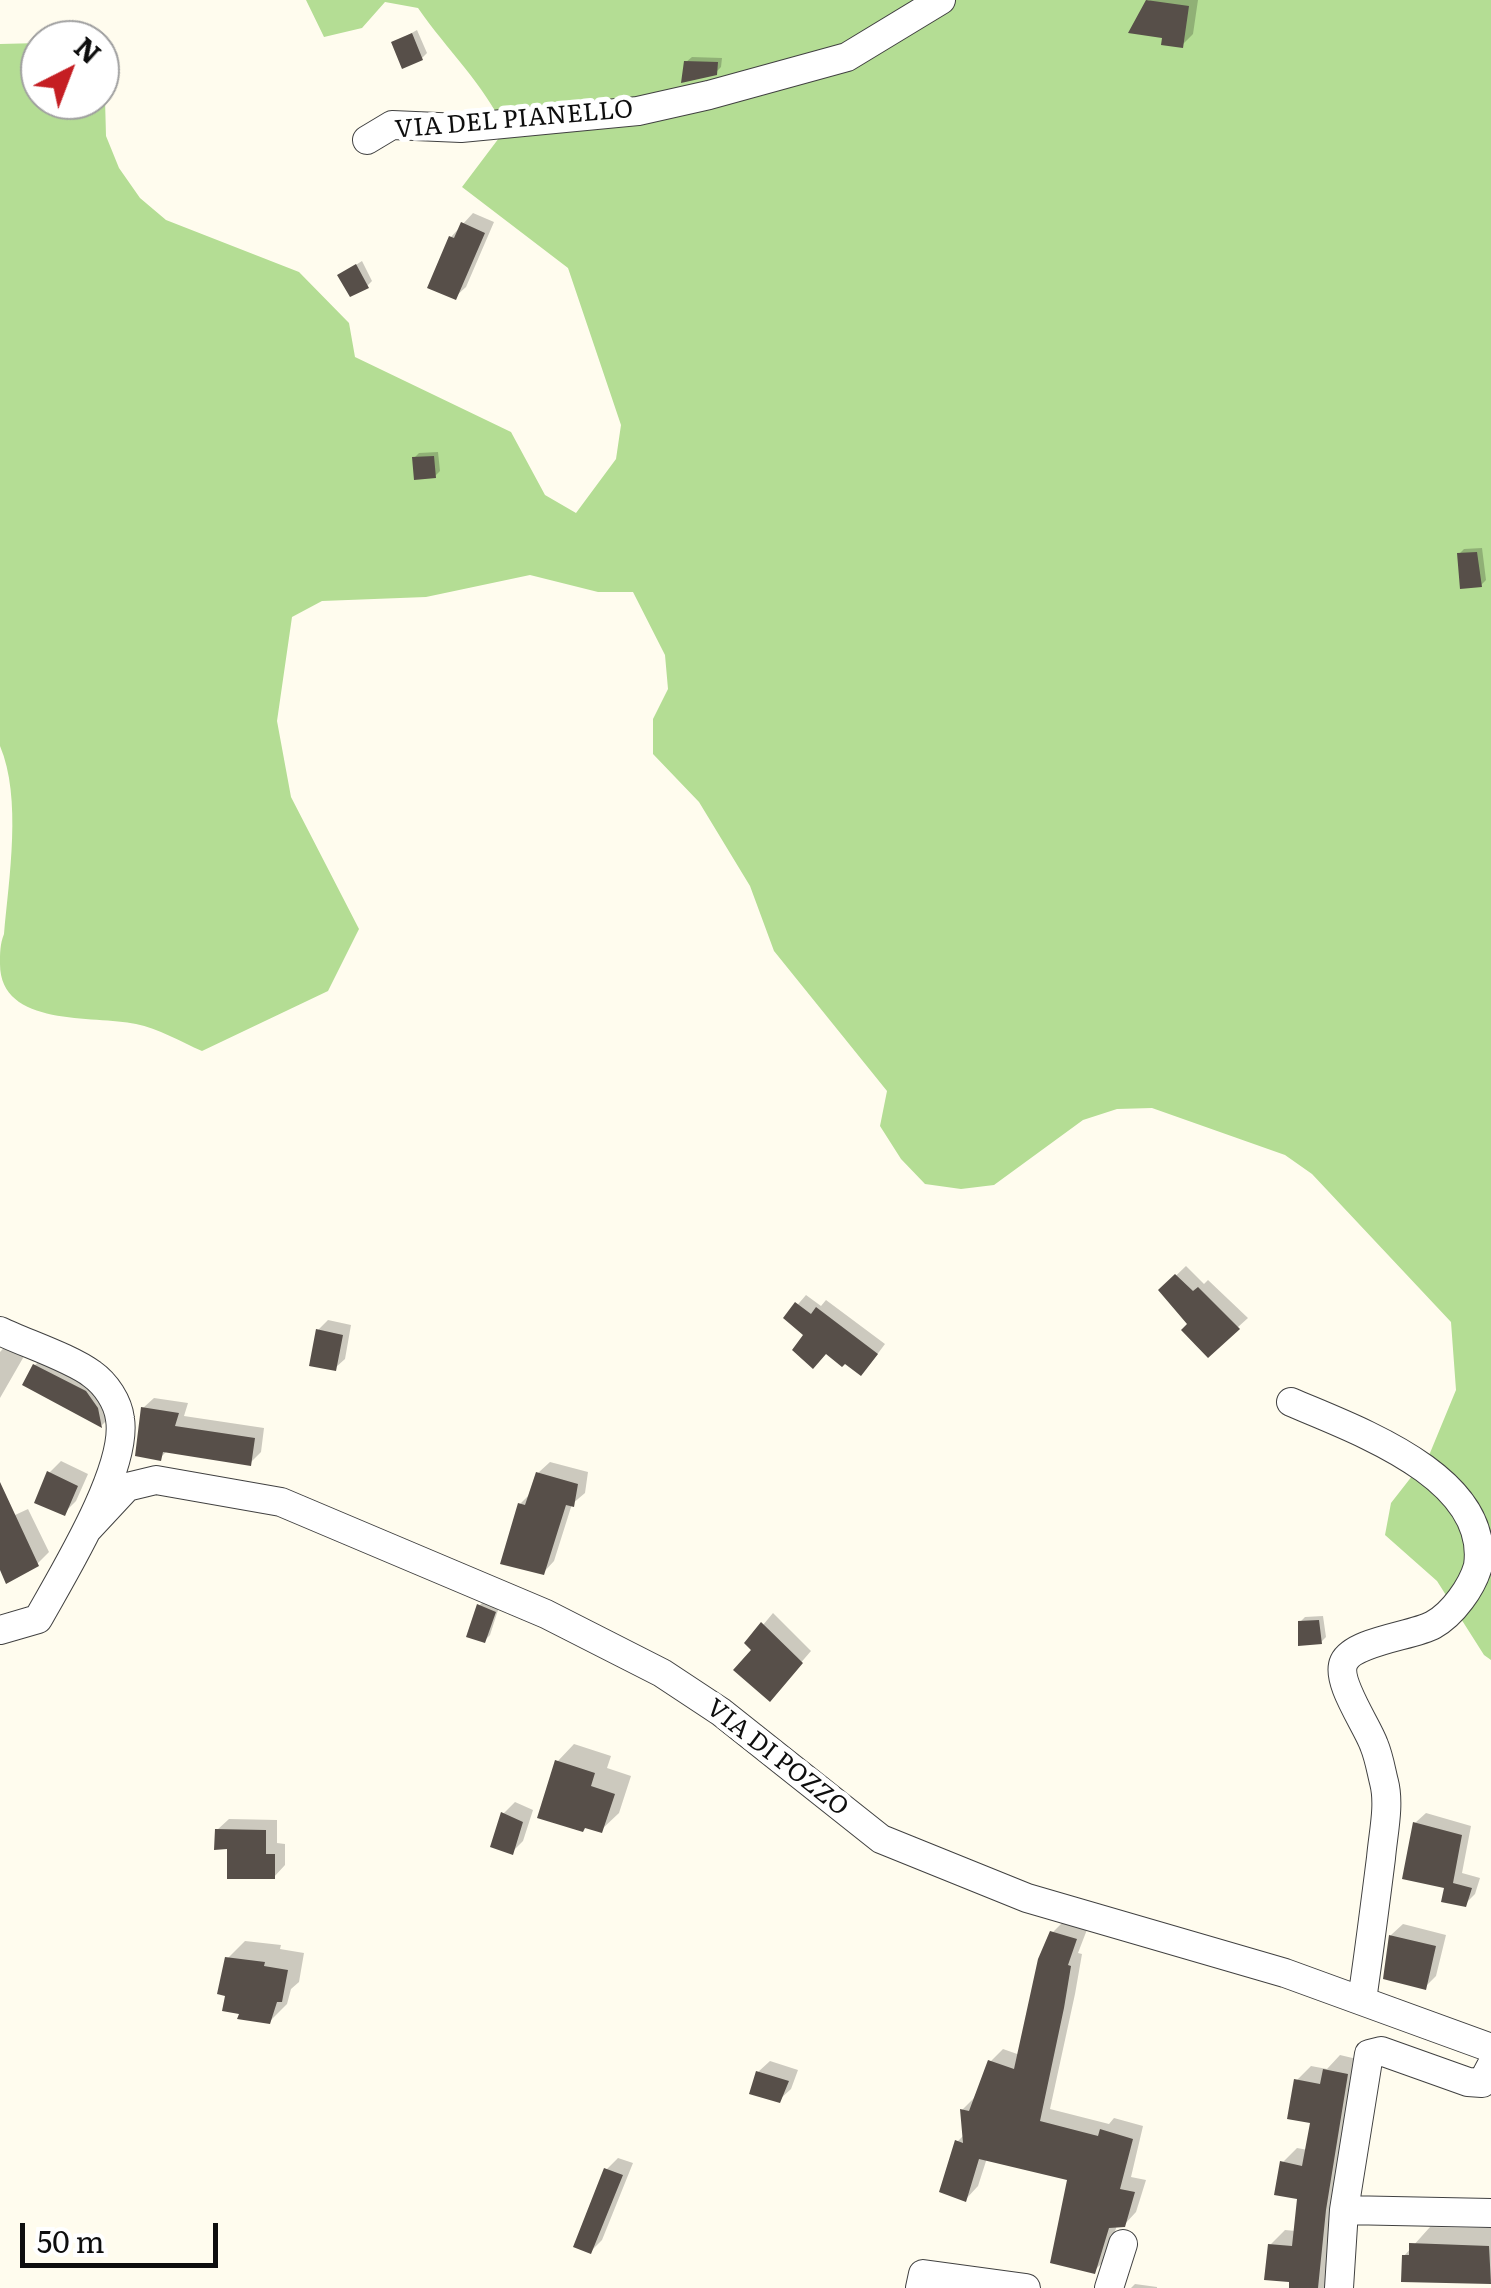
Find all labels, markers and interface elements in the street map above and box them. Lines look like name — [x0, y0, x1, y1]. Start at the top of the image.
north arrow — [20, 20, 120, 120]
text: N — [66, 26, 112, 73]
street label: VIA DEL PIANELLO — [394, 95, 634, 145]
street label: VIA DI POZZO — [700, 1693, 854, 1823]
scale bar — [25, 2203, 222, 2265]
text: 50 m — [37, 2218, 105, 2262]

